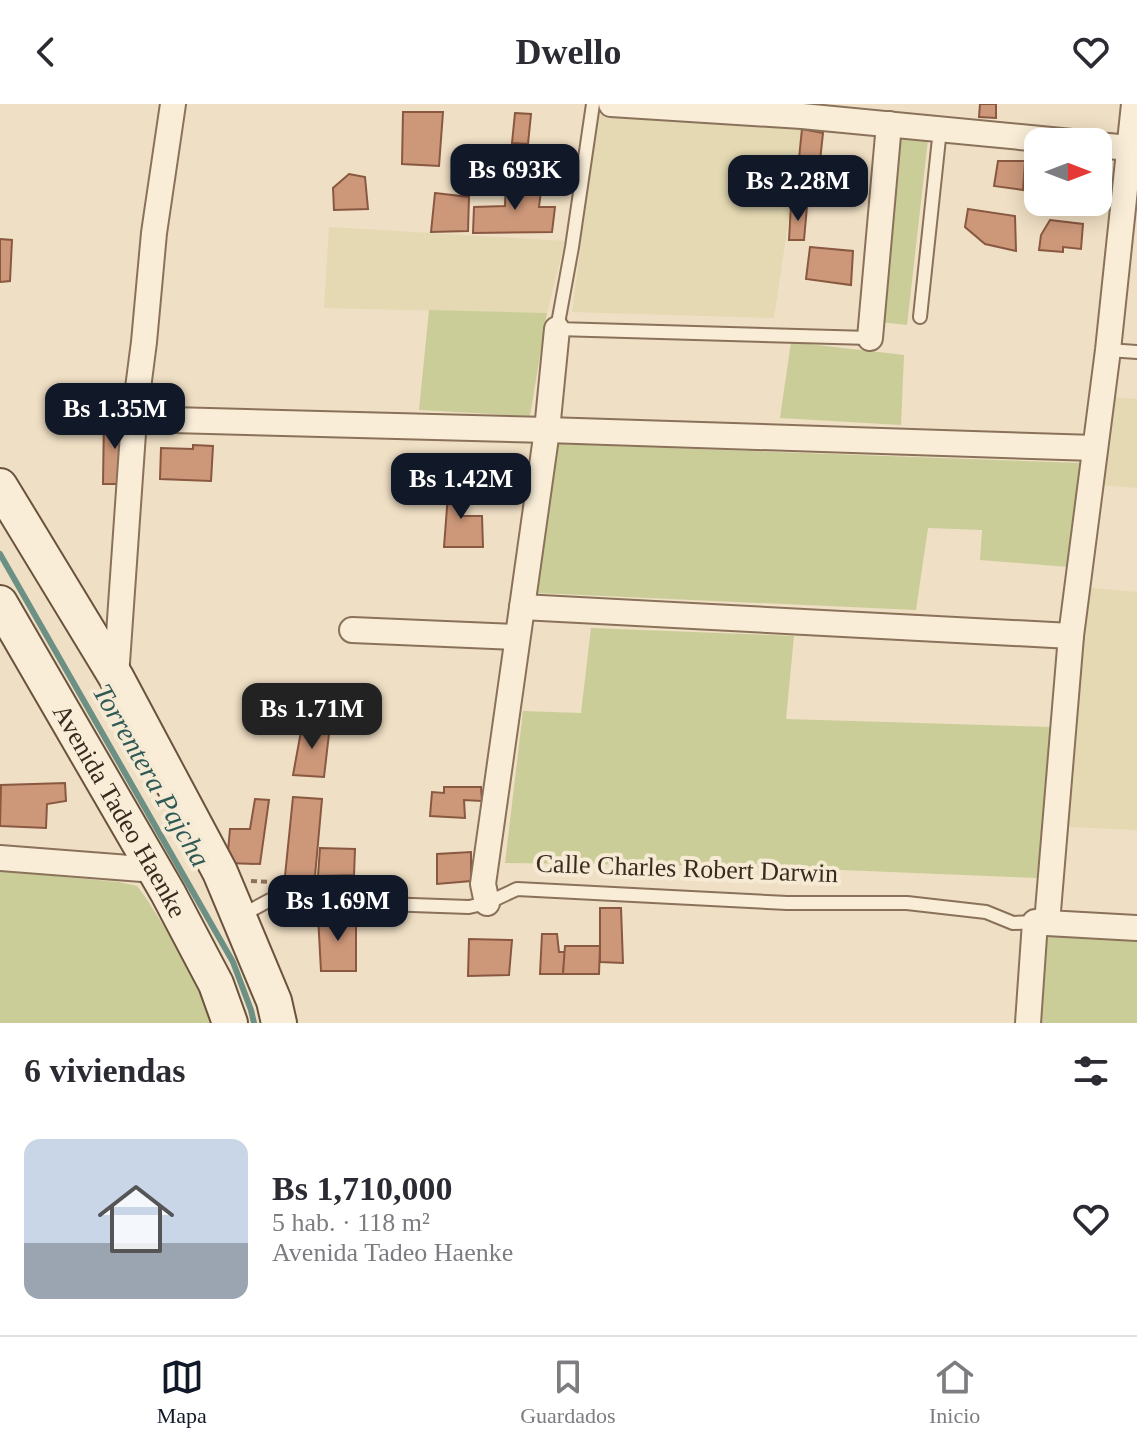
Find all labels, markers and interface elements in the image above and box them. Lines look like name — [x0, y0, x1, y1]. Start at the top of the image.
icon: back — [24, 30, 68, 74]
icon: heart — [1069, 30, 1113, 74]
text: Dwello — [516, 32, 621, 72]
north arrow — [1024, 128, 1112, 216]
map controls — [1024, 128, 1112, 216]
pin: Bs 693K — [441, 144, 589, 212]
text: Bs 693K — [468, 155, 562, 184]
pin: Bs 2.28M — [715, 155, 881, 223]
text: Bs 2.28M — [746, 166, 850, 195]
pin: Bs 1.35M — [32, 383, 198, 451]
text: Bs 1.35M — [63, 394, 167, 423]
pin: Bs 1.42M — [378, 453, 544, 521]
text: Bs 1.42M — [409, 464, 513, 493]
water label: Torrentera Pajcha — [87, 678, 216, 872]
pin: Bs 1.71M — [229, 683, 395, 751]
text: Bs 1.71M — [260, 694, 364, 723]
street label: Avenida Tadeo Haenke — [47, 699, 192, 923]
street label: Calle Charles Robert Darwin — [535, 849, 839, 888]
pin: Bs 1.69M — [255, 875, 421, 943]
text: Bs 1.69M — [286, 886, 390, 915]
icon: filters — [1069, 1049, 1113, 1093]
text: 6 viviendas — [24, 1052, 186, 1089]
text: Bs 1,710,000 — [272, 1170, 452, 1207]
icon: home — [88, 1171, 184, 1267]
icon: heart — [1069, 1197, 1113, 1241]
text: 5 hab. · 118 m² — [272, 1208, 430, 1237]
text: Avenida Tadeo Haenke — [272, 1238, 513, 1267]
tab: Mapa — [157, 1355, 207, 1429]
tab: Guardados — [520, 1355, 616, 1429]
tab: Inicio — [929, 1355, 980, 1429]

